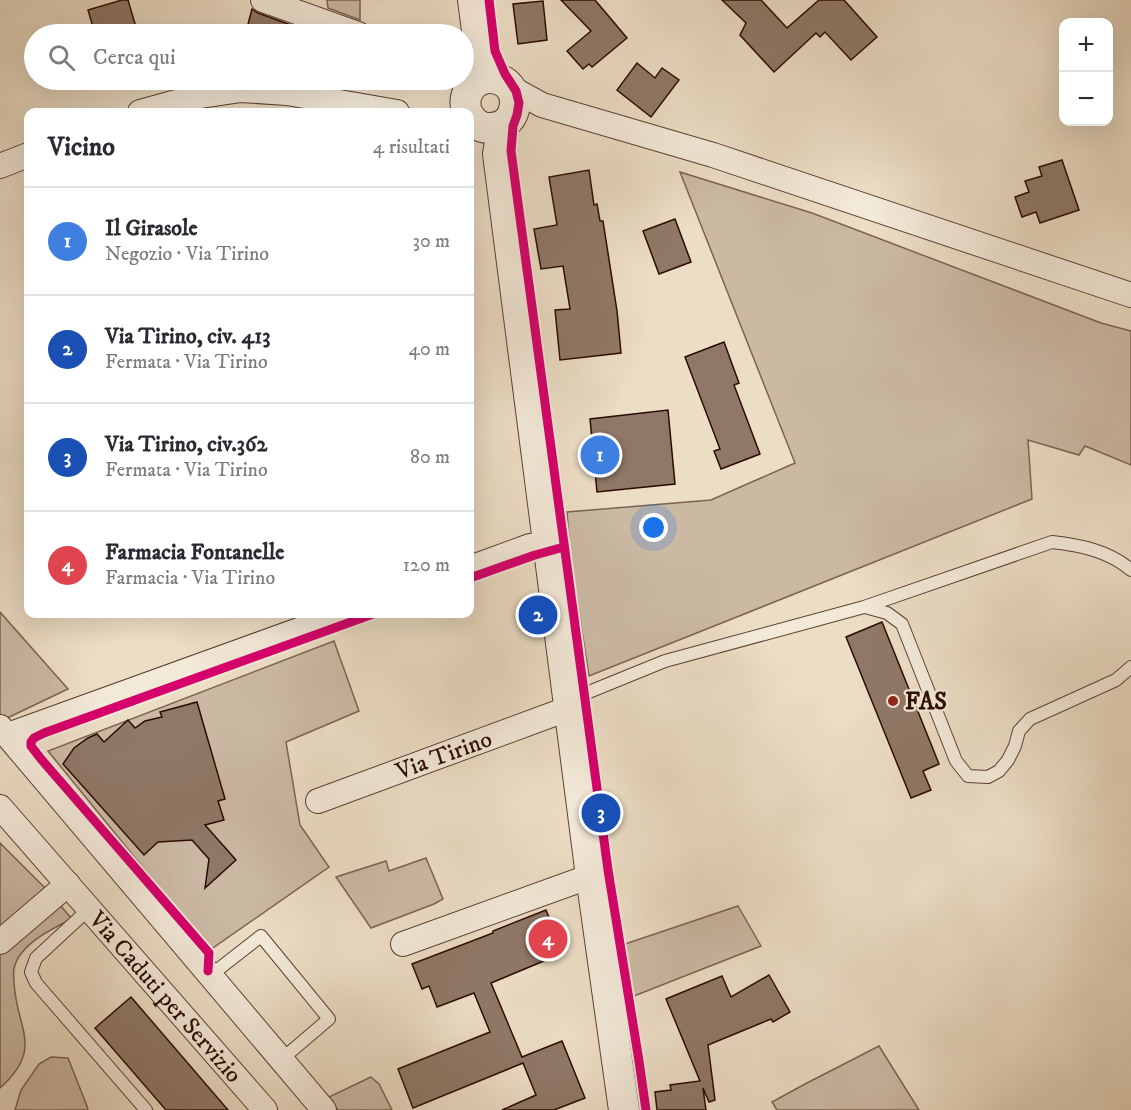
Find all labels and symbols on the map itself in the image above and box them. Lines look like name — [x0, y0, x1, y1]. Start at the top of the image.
pin: 1 — [580, 432, 620, 478]
your location — [639, 513, 668, 542]
pin: 2 — [518, 592, 558, 638]
place label: FAS — [905, 687, 947, 717]
marker: FAS — [886, 694, 900, 708]
street label: Via Tirino — [391, 724, 496, 787]
pin: 3 — [582, 790, 620, 836]
street label: Via Caduti per Servizio — [81, 905, 248, 1089]
pin: 4 — [528, 916, 568, 962]

